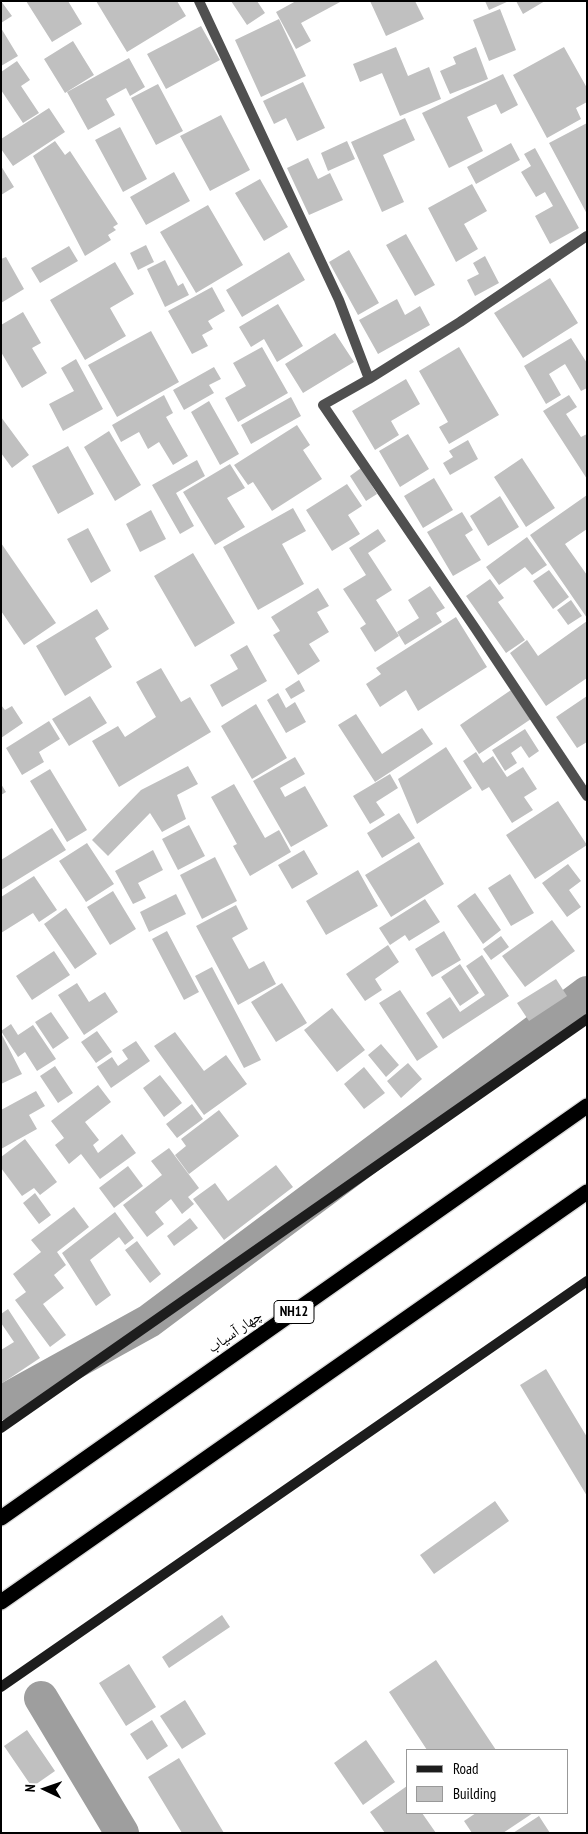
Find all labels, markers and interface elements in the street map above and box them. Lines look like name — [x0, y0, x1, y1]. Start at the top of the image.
road number: NH12 — [274, 1300, 314, 1324]
street label: چهار آسیاب — [204, 1307, 266, 1357]
legend — [406, 1749, 568, 1814]
text: Road — [453, 1759, 479, 1778]
north arrow — [20, 1764, 70, 1814]
text: N — [21, 1784, 39, 1792]
text: Building — [453, 1784, 496, 1803]

